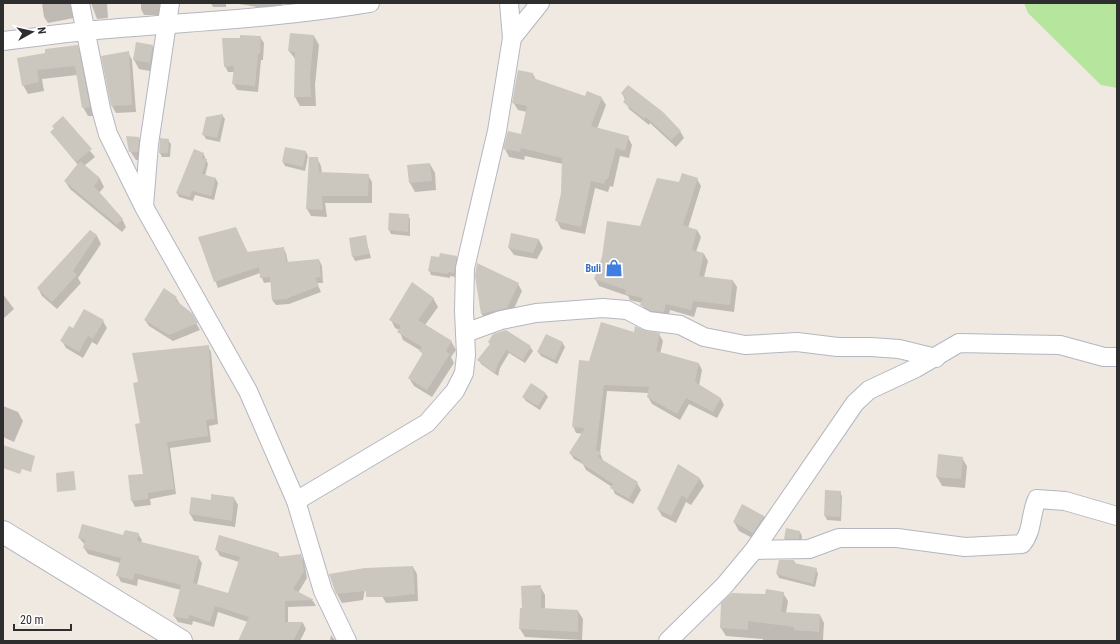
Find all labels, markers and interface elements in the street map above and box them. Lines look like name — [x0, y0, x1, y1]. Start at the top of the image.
north arrow — [12, 12, 52, 52]
text: N — [35, 26, 48, 35]
shop icon: Buli — [604, 258, 624, 278]
place label: Buli — [585, 263, 601, 274]
scale bar — [14, 606, 71, 632]
text: 20 m — [20, 613, 44, 627]

